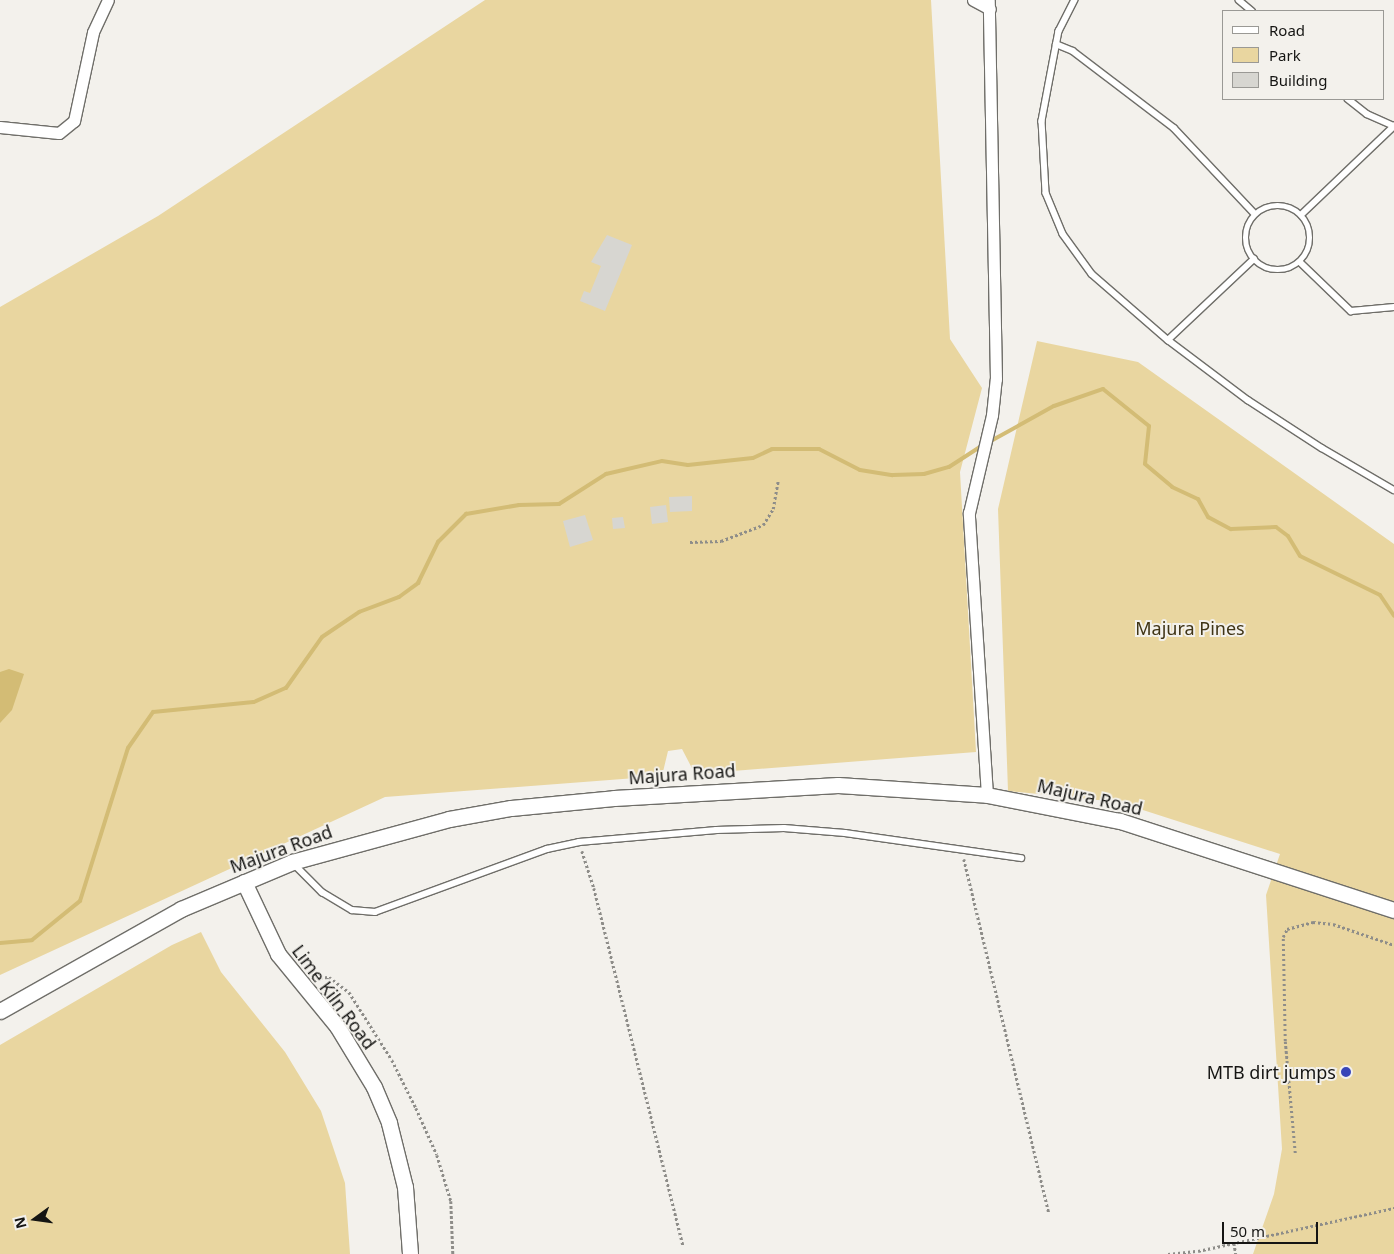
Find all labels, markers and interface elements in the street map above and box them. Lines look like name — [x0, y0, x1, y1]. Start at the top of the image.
legend — [1222, 10, 1384, 100]
text: Road — [1269, 20, 1305, 40]
text: Park — [1269, 45, 1301, 65]
text: Building — [1269, 70, 1327, 90]
park label: Majura Pines — [1135, 617, 1245, 639]
street label: Majura Road — [628, 759, 736, 789]
street label: Majura Road — [1035, 774, 1145, 820]
street label: Majura Road — [227, 821, 335, 877]
street label: Lime Kiln Road — [288, 940, 380, 1054]
place label: MTB dirt jumps — [1207, 1061, 1336, 1083]
marker: MTB dirt jumps — [1340, 1066, 1352, 1078]
north arrow — [10, 1194, 60, 1244]
scale bar — [1224, 1212, 1320, 1244]
text: N — [9, 1215, 31, 1231]
text: 50 m — [1230, 1221, 1265, 1241]

